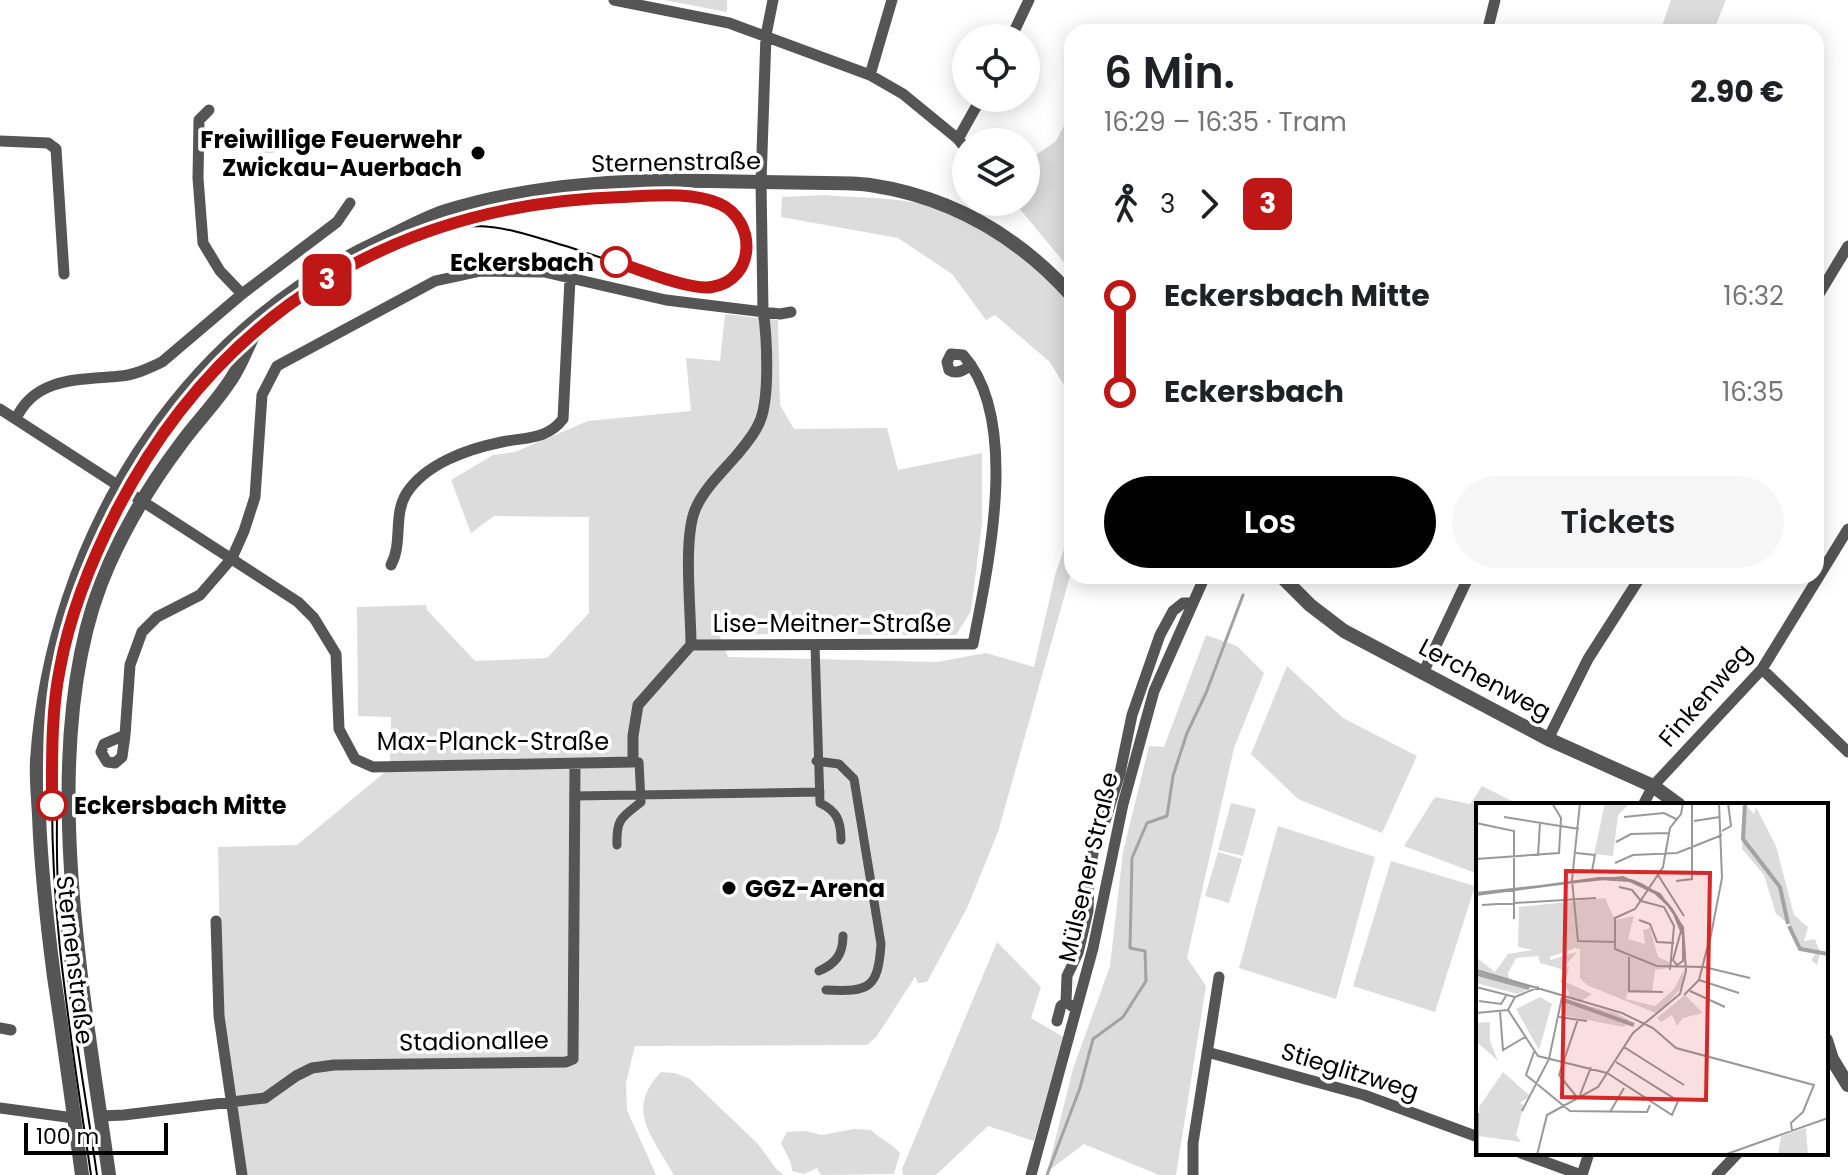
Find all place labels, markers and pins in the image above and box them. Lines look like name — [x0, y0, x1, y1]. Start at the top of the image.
place label: Freiwillige Feuerwehr Zwickau-Auerbach — [200, 123, 462, 184]
marker: Freiwillige Feuerwehr Zwickau-Auerbach — [469, 144, 487, 162]
place label: Eckersbach — [450, 246, 594, 279]
marker: Eckersbach — [601, 247, 631, 277]
place label: Eckersbach Mitte — [74, 789, 287, 822]
marker: Eckersbach Mitte — [37, 790, 67, 820]
place label: GGZ-Arena — [745, 872, 885, 905]
marker: GGZ-Arena — [720, 879, 738, 897]

